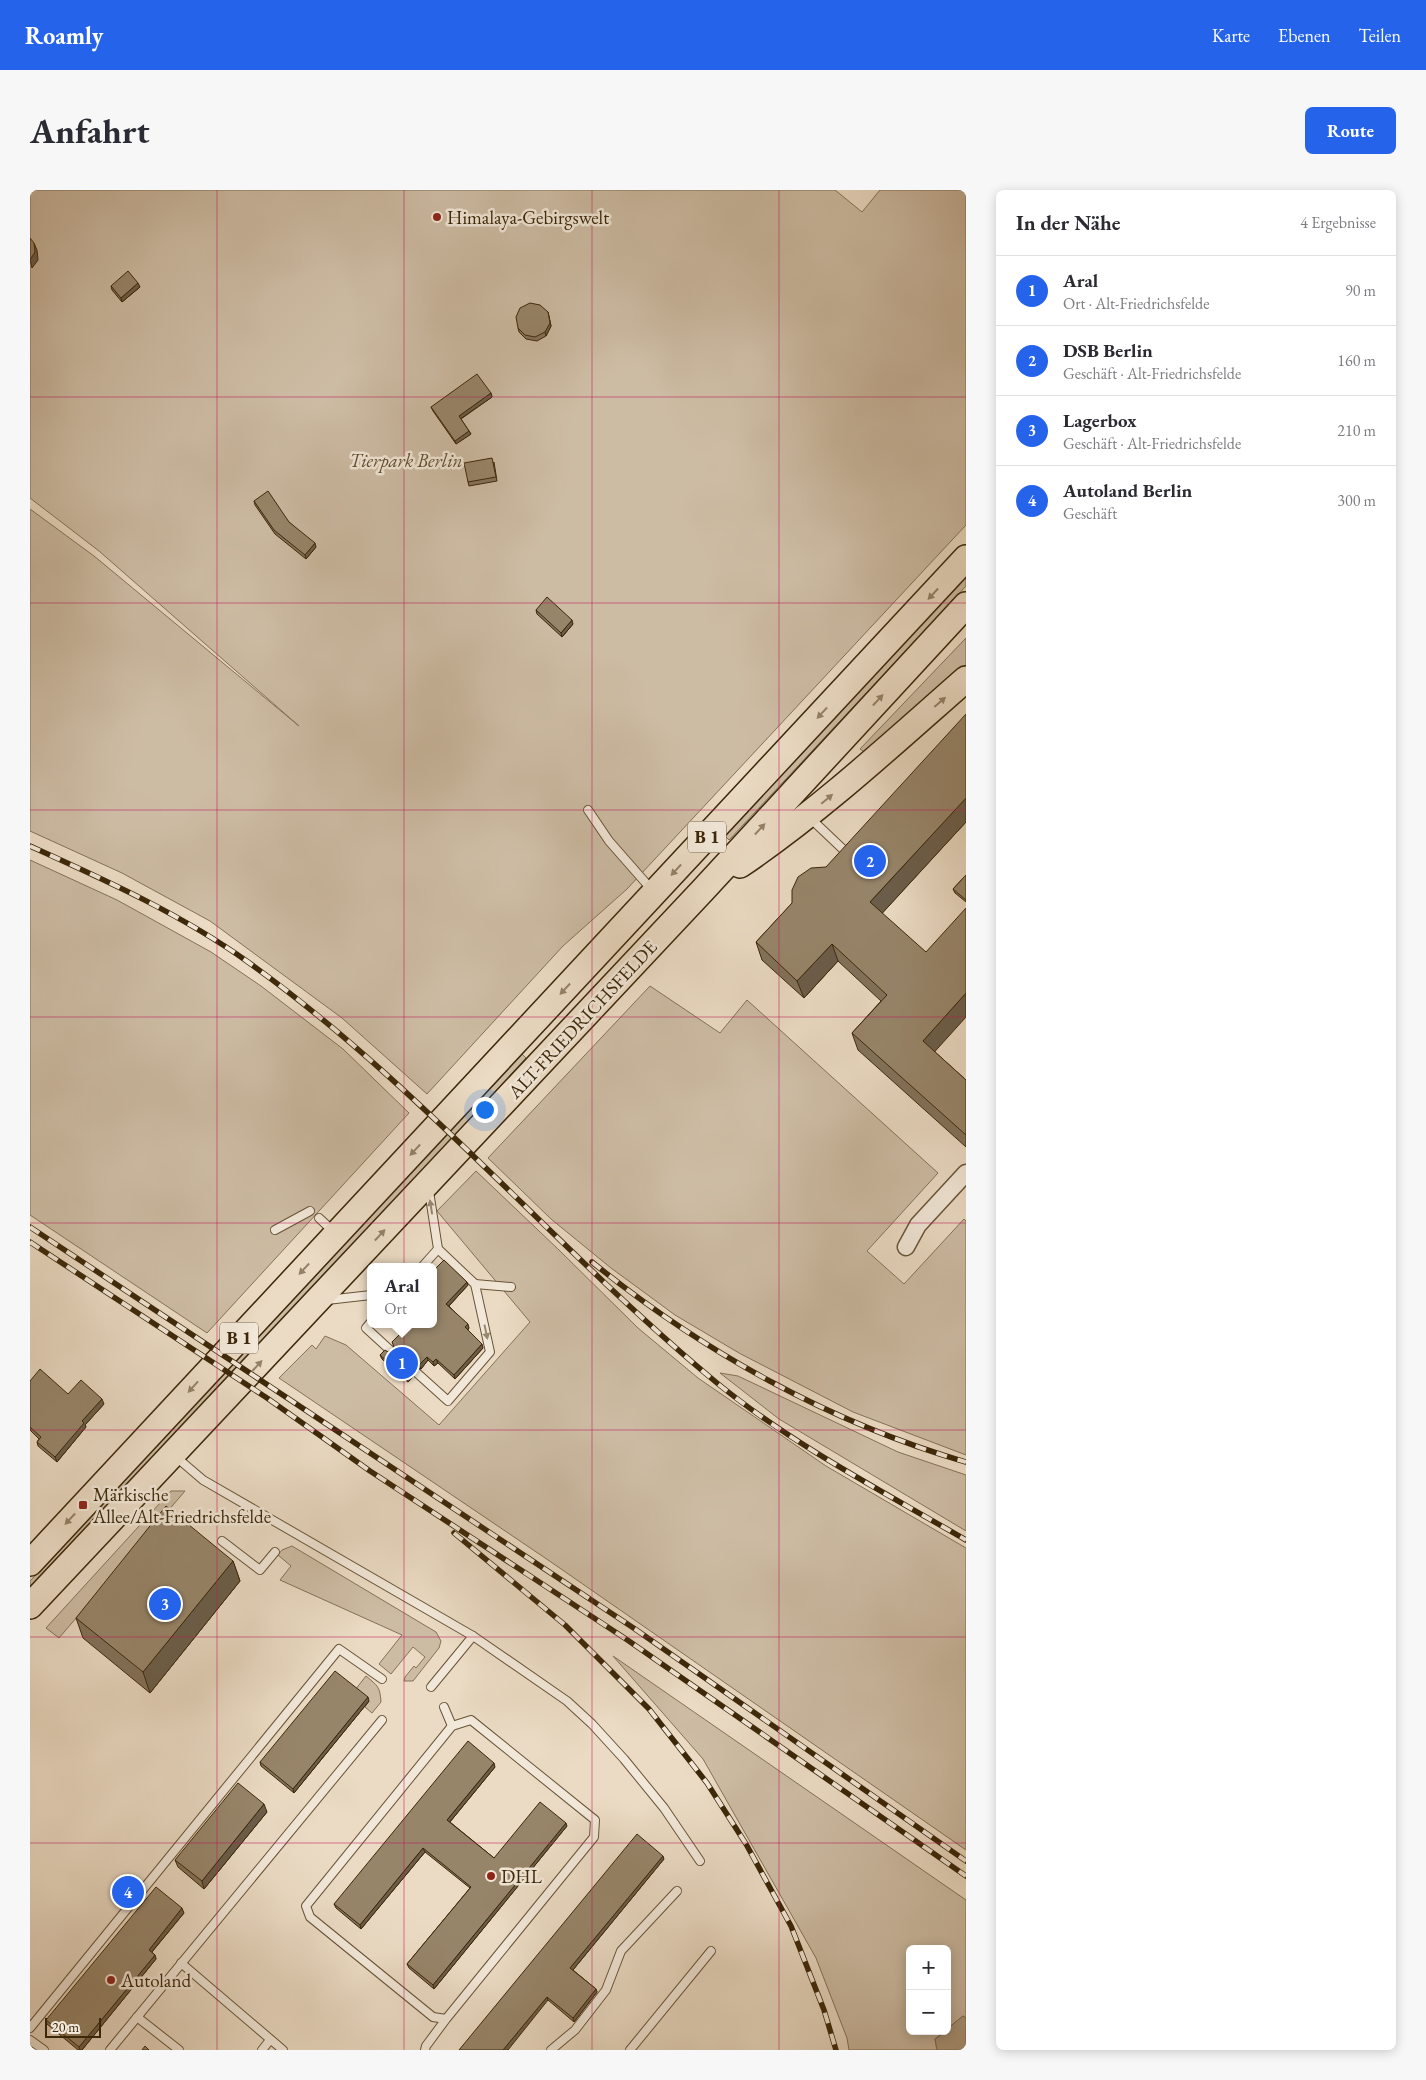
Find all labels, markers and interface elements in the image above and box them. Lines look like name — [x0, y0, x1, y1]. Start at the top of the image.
text: Roamly — [25, 20, 103, 51]
text: Karte — [1212, 24, 1250, 47]
text: Ebenen — [1278, 24, 1331, 47]
text: Teilen — [1359, 24, 1401, 47]
button: Route — [1305, 107, 1396, 154]
text: Anfahrt — [30, 108, 150, 153]
place label: Himalaya-Gebirgswelt — [447, 205, 609, 230]
text: In der Nähe — [1016, 209, 1121, 236]
marker: Himalaya-Gebirgswelt — [431, 211, 443, 223]
text: 4 Ergebnisse — [1300, 212, 1376, 233]
text: Aral — [1063, 268, 1098, 293]
text: 1 — [1028, 280, 1036, 301]
text: 90 m — [1345, 280, 1376, 301]
text: Ort · Alt-Friedrichsfelde — [1063, 293, 1209, 314]
text: DSB Berlin — [1063, 338, 1153, 363]
text: 2 — [1028, 350, 1036, 371]
text: 160 m — [1337, 350, 1376, 371]
text: Geschäft · Alt-Friedrichsfelde — [1063, 363, 1241, 384]
text: Lagerbox — [1063, 408, 1137, 433]
text: 3 — [1028, 420, 1036, 441]
text: 210 m — [1337, 420, 1376, 441]
text: Geschäft · Alt-Friedrichsfelde — [1063, 433, 1241, 454]
park label: Tierpark Berlin — [350, 448, 462, 473]
text: Autoland Berlin — [1063, 478, 1192, 503]
text: 4 — [1028, 490, 1036, 511]
text: 300 m — [1337, 490, 1376, 511]
text: Geschäft — [1063, 503, 1117, 524]
one-way arrow — [927, 588, 939, 600]
one-way arrow — [872, 695, 884, 707]
one-way arrow — [933, 696, 945, 708]
one-way arrow — [816, 707, 828, 719]
one-way arrow — [820, 794, 833, 805]
road number: B 1 — [688, 822, 726, 852]
one-way arrow — [754, 823, 766, 835]
pin: 2 — [854, 842, 886, 880]
one-way arrow — [670, 864, 681, 877]
street label: ALT-FRIEDRICHSFELDE — [502, 935, 663, 1105]
one-way arrow — [559, 983, 571, 995]
your location — [472, 1097, 498, 1123]
one-way arrow — [409, 1144, 421, 1156]
one-way arrow — [427, 1198, 435, 1214]
one-way arrow — [374, 1229, 386, 1241]
one-way arrow — [298, 1262, 310, 1274]
popup — [367, 1263, 437, 1328]
text: Aral — [384, 1273, 420, 1298]
text: Ort — [384, 1298, 407, 1319]
road number: B 1 — [220, 1322, 258, 1354]
one-way arrow — [482, 1324, 490, 1339]
pin: 1 — [386, 1344, 418, 1382]
one-way arrow — [251, 1361, 263, 1373]
one-way arrow — [187, 1381, 199, 1393]
place label: Märkische Allee/Alt-Friedrichsfelde — [92, 1482, 271, 1529]
marker: Märkische Allee/Alt-Friedrichsfelde — [77, 1499, 89, 1511]
one-way arrow — [64, 1513, 76, 1525]
pin: 3 — [149, 1585, 181, 1623]
place label: DHL — [501, 1864, 542, 1889]
marker: DHL — [485, 1870, 497, 1882]
pin: 4 — [112, 1873, 144, 1911]
map controls — [906, 1945, 951, 2035]
button: + — [906, 1945, 951, 1990]
place label: Autoland — [120, 1968, 191, 1993]
marker: Autoland — [105, 1974, 117, 1986]
button: − — [906, 1990, 951, 2035]
scale bar — [45, 2015, 101, 2038]
text: 20 m — [52, 2018, 79, 2036]

